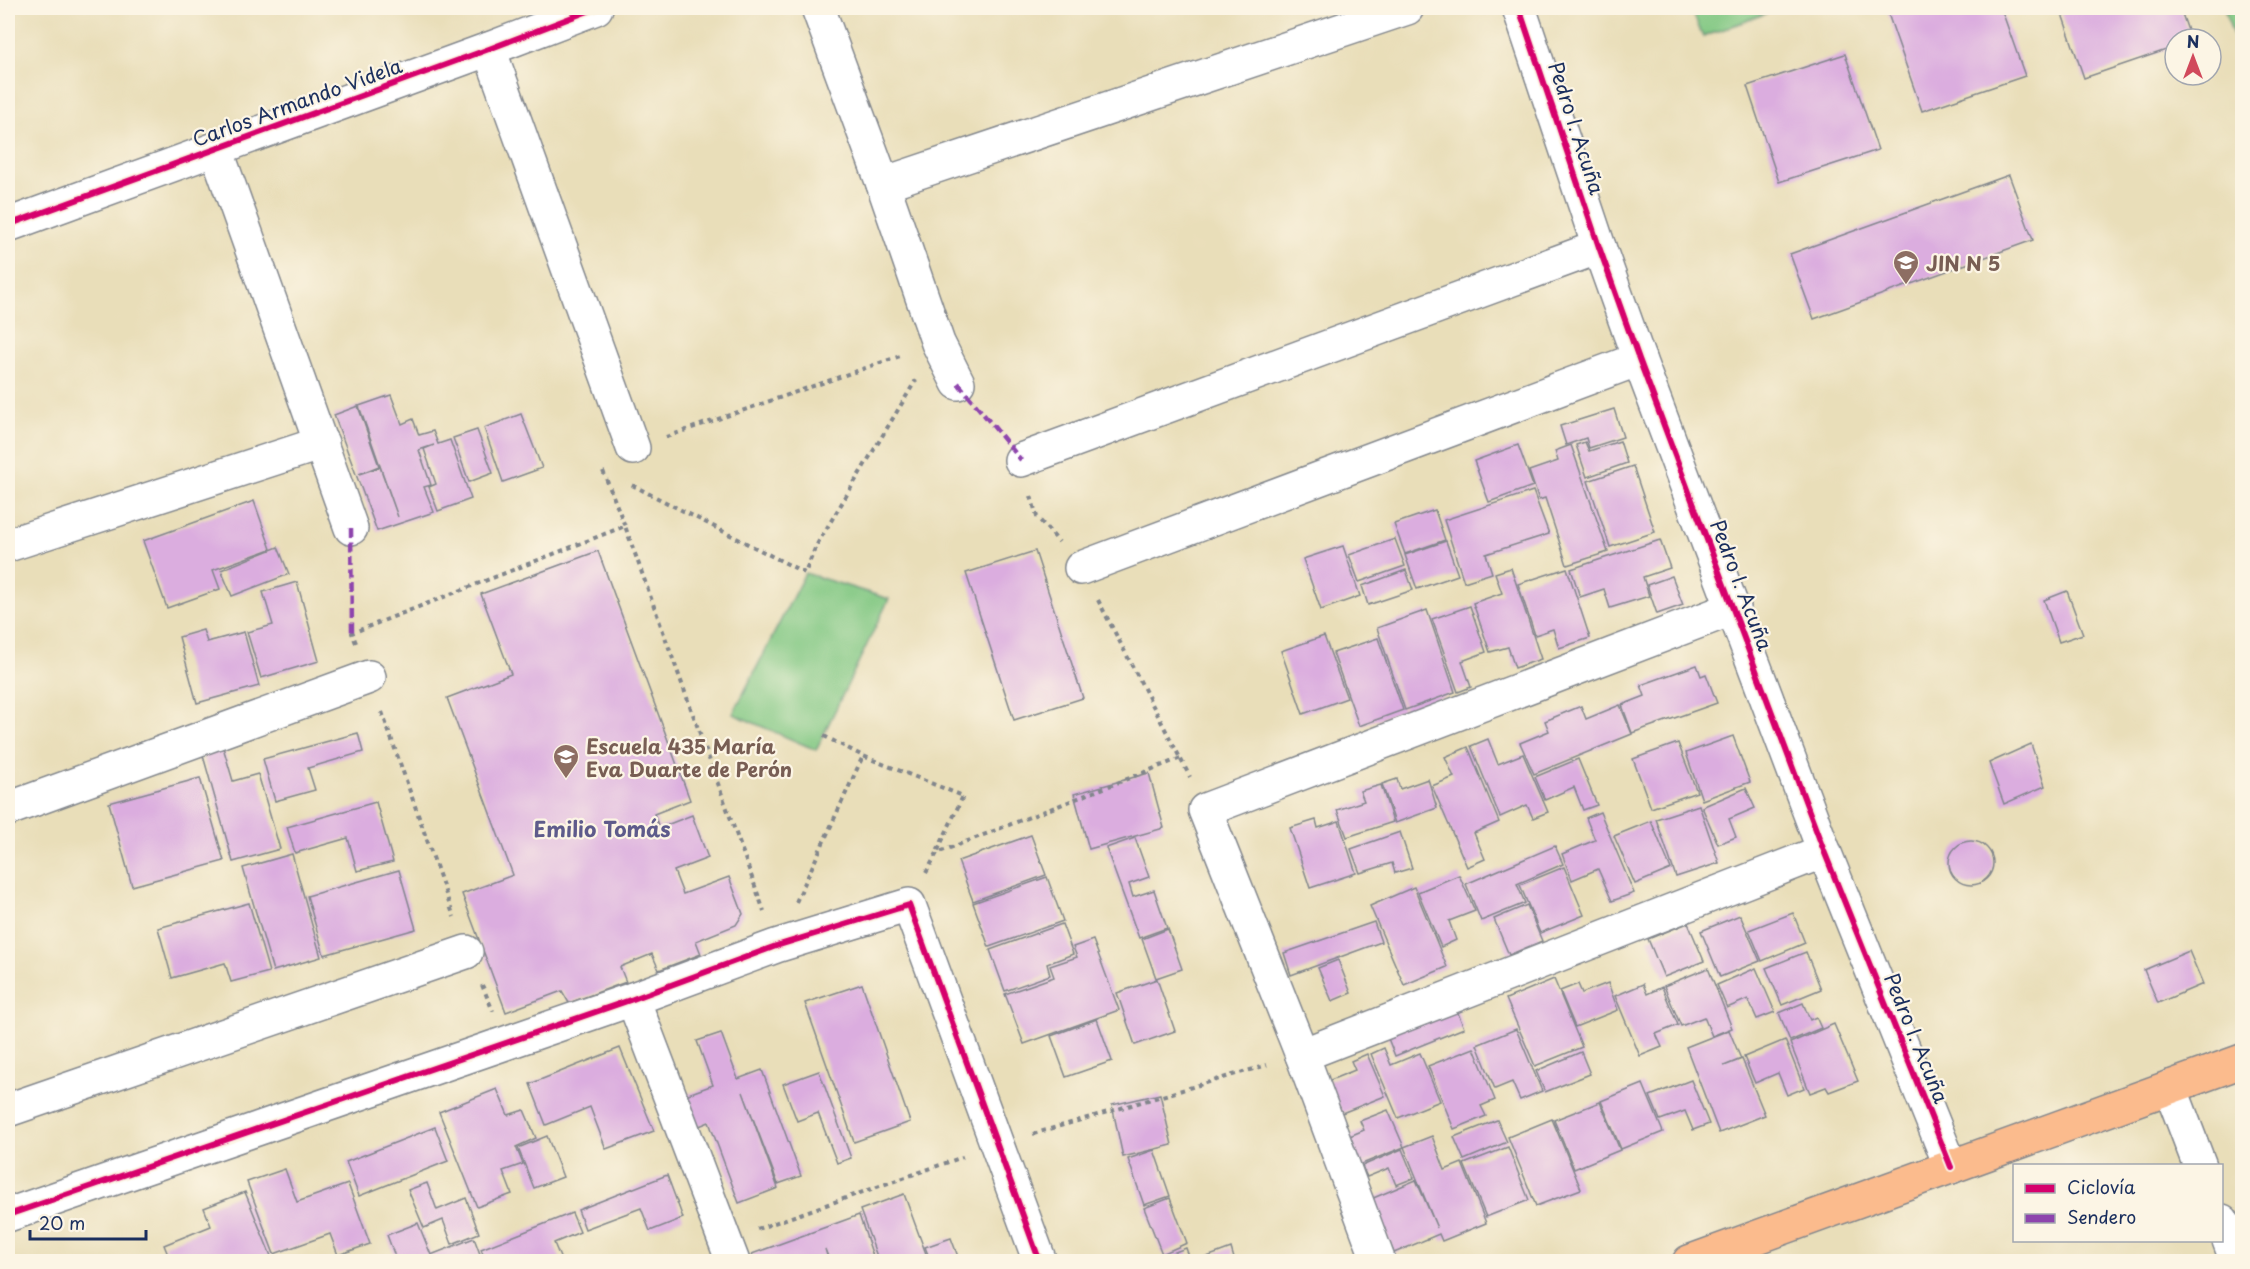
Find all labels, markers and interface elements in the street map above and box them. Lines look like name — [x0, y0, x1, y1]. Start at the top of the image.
north arrow — [2163, 27, 2223, 87]
text: N — [2187, 29, 2199, 53]
street label: Carlos Armando Videla — [188, 50, 407, 154]
street label: Pedro I. Acuña — [1541, 58, 1613, 199]
school or university icon: JIN N 5 — [1891, 248, 1921, 286]
place label: JIN N 5 — [1926, 248, 2001, 278]
street label: Pedro I. Acuña — [1703, 515, 1781, 655]
place label: Escuela 435 María Eva Duarte de Perón — [586, 731, 792, 784]
school or university icon: Escuela 435 María Eva Duarte de Perón — [551, 742, 581, 780]
district label: Emilio Tomás — [534, 812, 670, 844]
street label: Pedro I. Acuña — [1877, 968, 1957, 1108]
legend — [2013, 1164, 2223, 1242]
text: Ciclovía — [2067, 1173, 2136, 1200]
scale bar — [30, 1203, 146, 1241]
text: Sendero — [2067, 1203, 2136, 1230]
text: 20 m — [39, 1209, 85, 1236]

